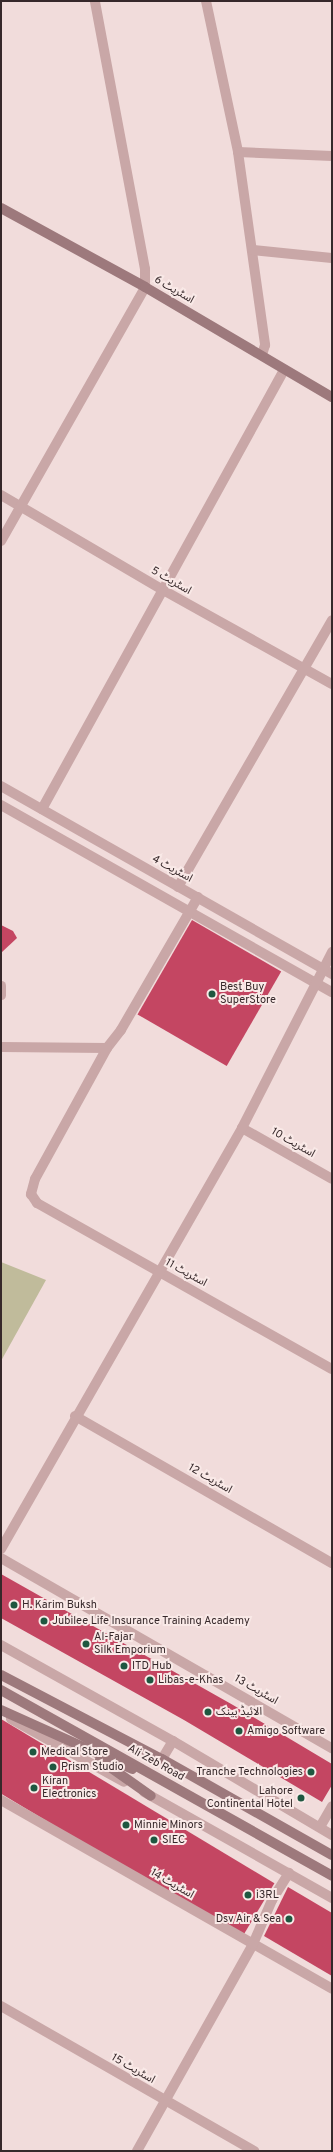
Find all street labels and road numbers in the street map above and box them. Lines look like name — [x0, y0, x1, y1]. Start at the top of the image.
street label: اسٹریٹ 6 — [152, 273, 196, 307]
street label: اسٹریٹ 5 — [149, 564, 193, 598]
street label: اسٹریٹ 4 — [150, 853, 194, 885]
street label: اسٹریٹ 10 — [269, 1125, 317, 1161]
street label: اسٹریٹ 11 — [163, 1256, 209, 1290]
street label: اسٹریٹ 12 — [186, 1461, 234, 1497]
street label: اسٹریٹ 13 — [232, 1672, 280, 1708]
street label: Ali Zeb Road — [125, 1742, 187, 1784]
street label: اسٹریٹ 14 — [148, 1866, 196, 1902]
street label: اسٹریٹ 15 — [109, 2051, 157, 2087]

